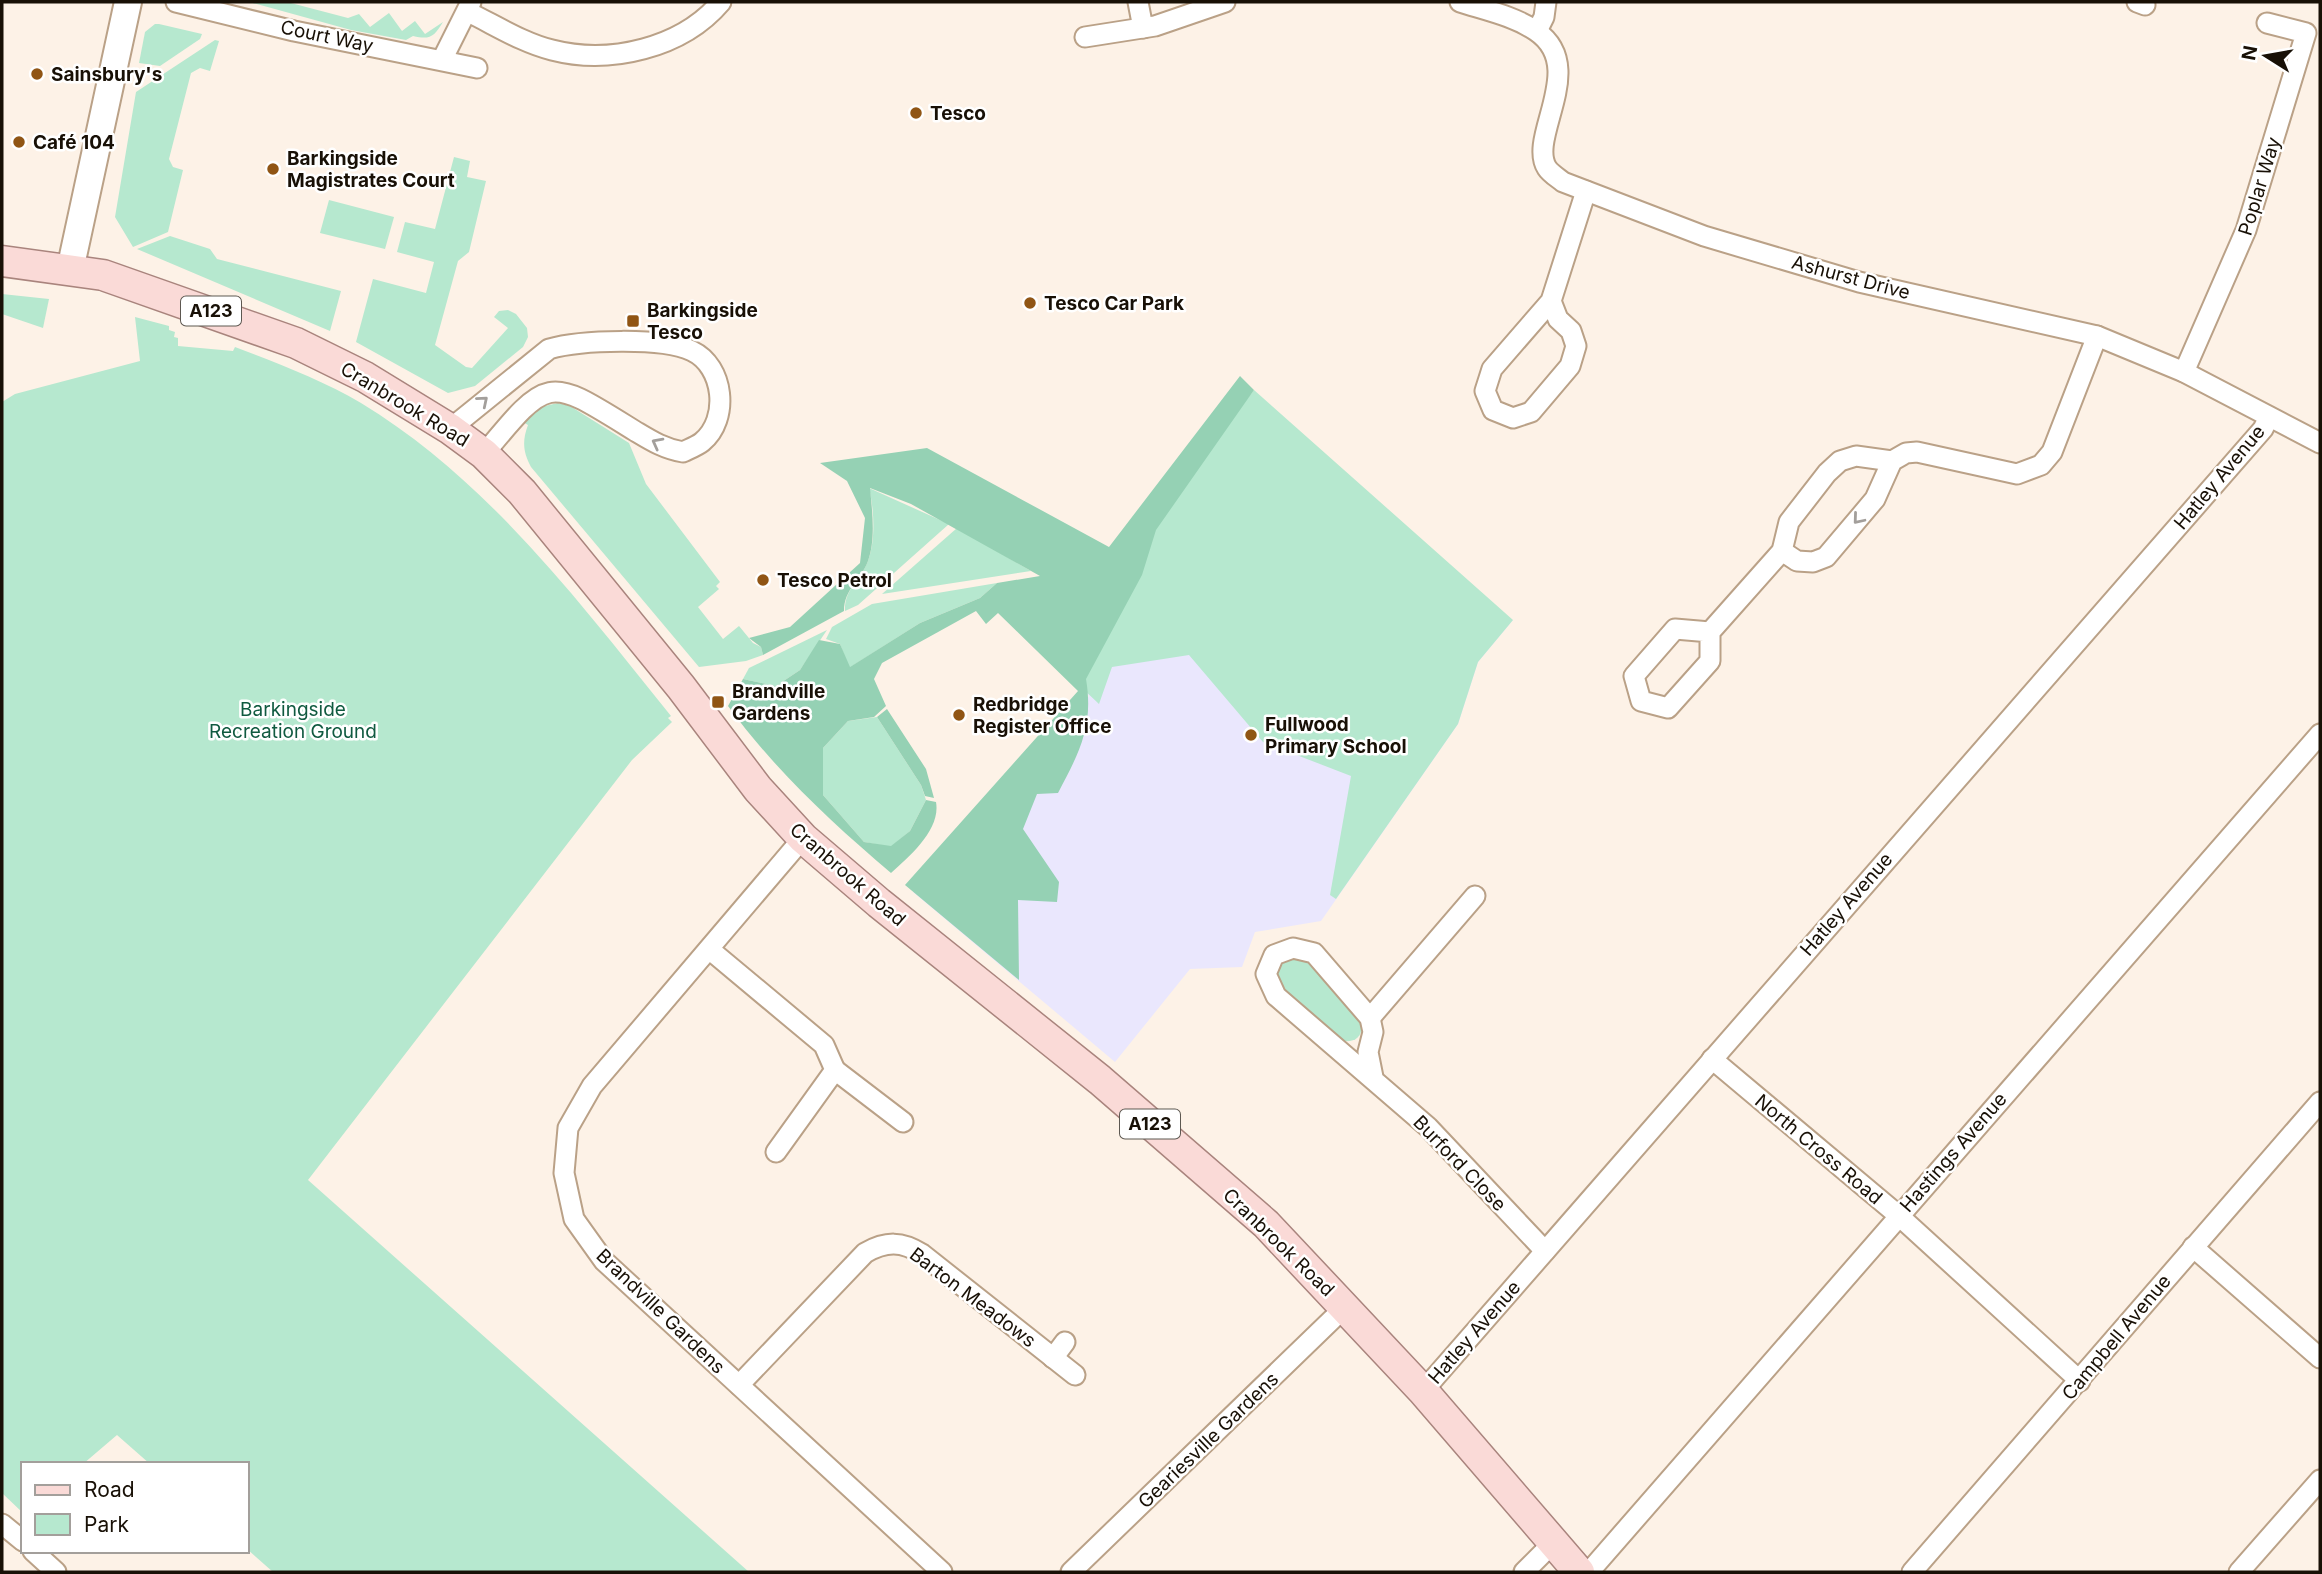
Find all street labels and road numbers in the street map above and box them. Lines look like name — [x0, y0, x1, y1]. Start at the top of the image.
street label: Court Way — [278, 15, 376, 58]
street label: Poplar Way — [2234, 134, 2285, 238]
street label: Ashurst Drive — [1789, 251, 1913, 304]
road number: A123 — [181, 296, 241, 326]
street label: Cranbrook Road — [336, 357, 473, 452]
street label: Hatley Avenue — [2169, 420, 2270, 534]
street label: Cranbrook Road — [785, 818, 910, 931]
street label: Hatley Avenue — [1795, 848, 1897, 961]
street label: Hastings Avenue — [1895, 1088, 2011, 1217]
street label: North Cross Road — [1750, 1089, 1887, 1209]
road number: A123 — [1120, 1110, 1180, 1139]
street label: Burford Close — [1408, 1111, 1511, 1216]
street label: Cranbrook Road — [1218, 1183, 1339, 1301]
street label: Barton Meadows — [905, 1243, 1040, 1352]
street label: Brandville Gardens — [592, 1244, 730, 1379]
street label: Campbell Avenue — [2057, 1270, 2176, 1405]
street label: Hatley Avenue — [1423, 1276, 1525, 1389]
street label: Geariesville Gardens — [1134, 1368, 1283, 1513]

